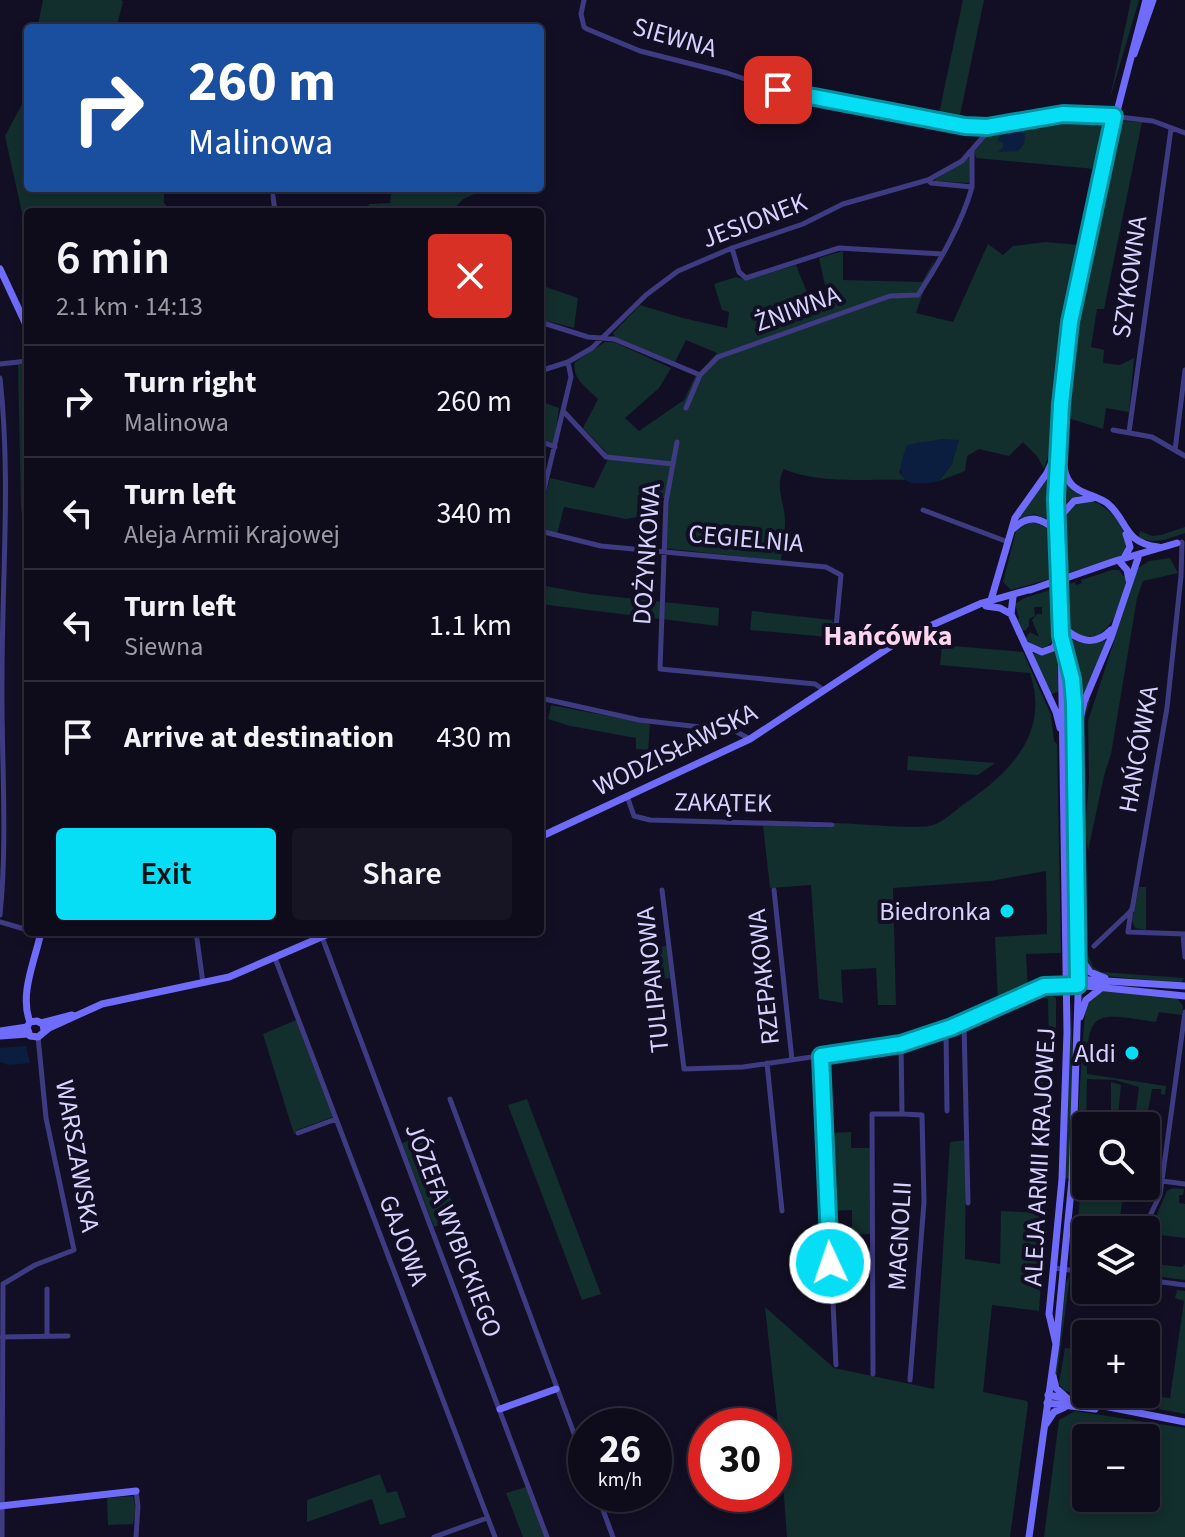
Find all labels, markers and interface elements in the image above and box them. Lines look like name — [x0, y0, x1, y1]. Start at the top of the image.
street label: SIEWNA — [629, 8, 722, 67]
text: 260 m — [188, 43, 336, 122]
icon: right — [56, 56, 160, 160]
pin — [744, 56, 812, 124]
icon: arrive — [756, 68, 800, 112]
text: Malinowa — [188, 117, 333, 168]
street label: JESIONEK — [696, 184, 812, 257]
street label: SZYKOWNA — [1103, 213, 1156, 341]
text: 6 min — [56, 224, 170, 292]
button: close — [428, 234, 512, 318]
street label: ŻNIWNA — [749, 276, 846, 341]
text: 2.1 km · 14:13 — [56, 288, 203, 325]
text: Turn right — [124, 361, 256, 404]
icon: right — [56, 379, 100, 423]
text: 260 m — [436, 380, 512, 423]
text: Malinowa — [124, 404, 229, 441]
text: Turn left — [124, 473, 236, 516]
street label: DOŻYNKOWA — [623, 481, 670, 626]
icon: left — [56, 491, 100, 535]
text: 340 m — [436, 492, 512, 535]
street label: CEGIELNIA — [687, 515, 806, 562]
text: Aleja Armii Krajowej — [124, 516, 340, 553]
text: Turn left — [124, 585, 236, 628]
icon: left — [56, 603, 100, 647]
text: 1.1 km — [429, 604, 512, 647]
district label: Hańcówka — [824, 616, 952, 656]
text: Siewna — [124, 628, 203, 665]
street label: HAŃCÓWKA — [1109, 682, 1168, 816]
street label: WODZISŁAWSKA — [587, 693, 764, 805]
icon: arrive — [56, 715, 100, 759]
text: Arrive at destination — [124, 716, 394, 759]
text: 430 m — [436, 716, 512, 759]
street label: ZAKĄTEK — [674, 783, 772, 822]
button: Exit — [56, 828, 276, 920]
button: Share — [292, 828, 512, 920]
place label: Biedronka — [879, 893, 991, 930]
marker: Biedronka — [998, 902, 1016, 920]
street label: TULIPANOWA — [626, 904, 679, 1055]
street label: RZEPAKOWA — [738, 906, 789, 1047]
street label: ALEJA ARMII KRAJOWEJ — [1014, 1027, 1065, 1287]
place label: Aldi — [1074, 1035, 1116, 1072]
marker: Aldi — [1123, 1044, 1141, 1062]
street label: WARSZAWSKA — [46, 1077, 109, 1236]
map controls — [1072, 1112, 1160, 1512]
button: search — [1072, 1112, 1160, 1200]
street label: JÓZEFA WYBICKIEGO — [396, 1118, 511, 1343]
street label: MAGNOLII — [878, 1181, 921, 1292]
street label: GAJOWA — [369, 1190, 438, 1292]
button: layers — [1072, 1216, 1160, 1304]
position arrow — [788, 1221, 872, 1305]
button: + — [1072, 1320, 1160, 1408]
speed limit sign: 30 — [688, 1408, 792, 1512]
text: 26 — [599, 1421, 641, 1478]
button: − — [1072, 1424, 1160, 1512]
text: km/h — [598, 1466, 642, 1494]

